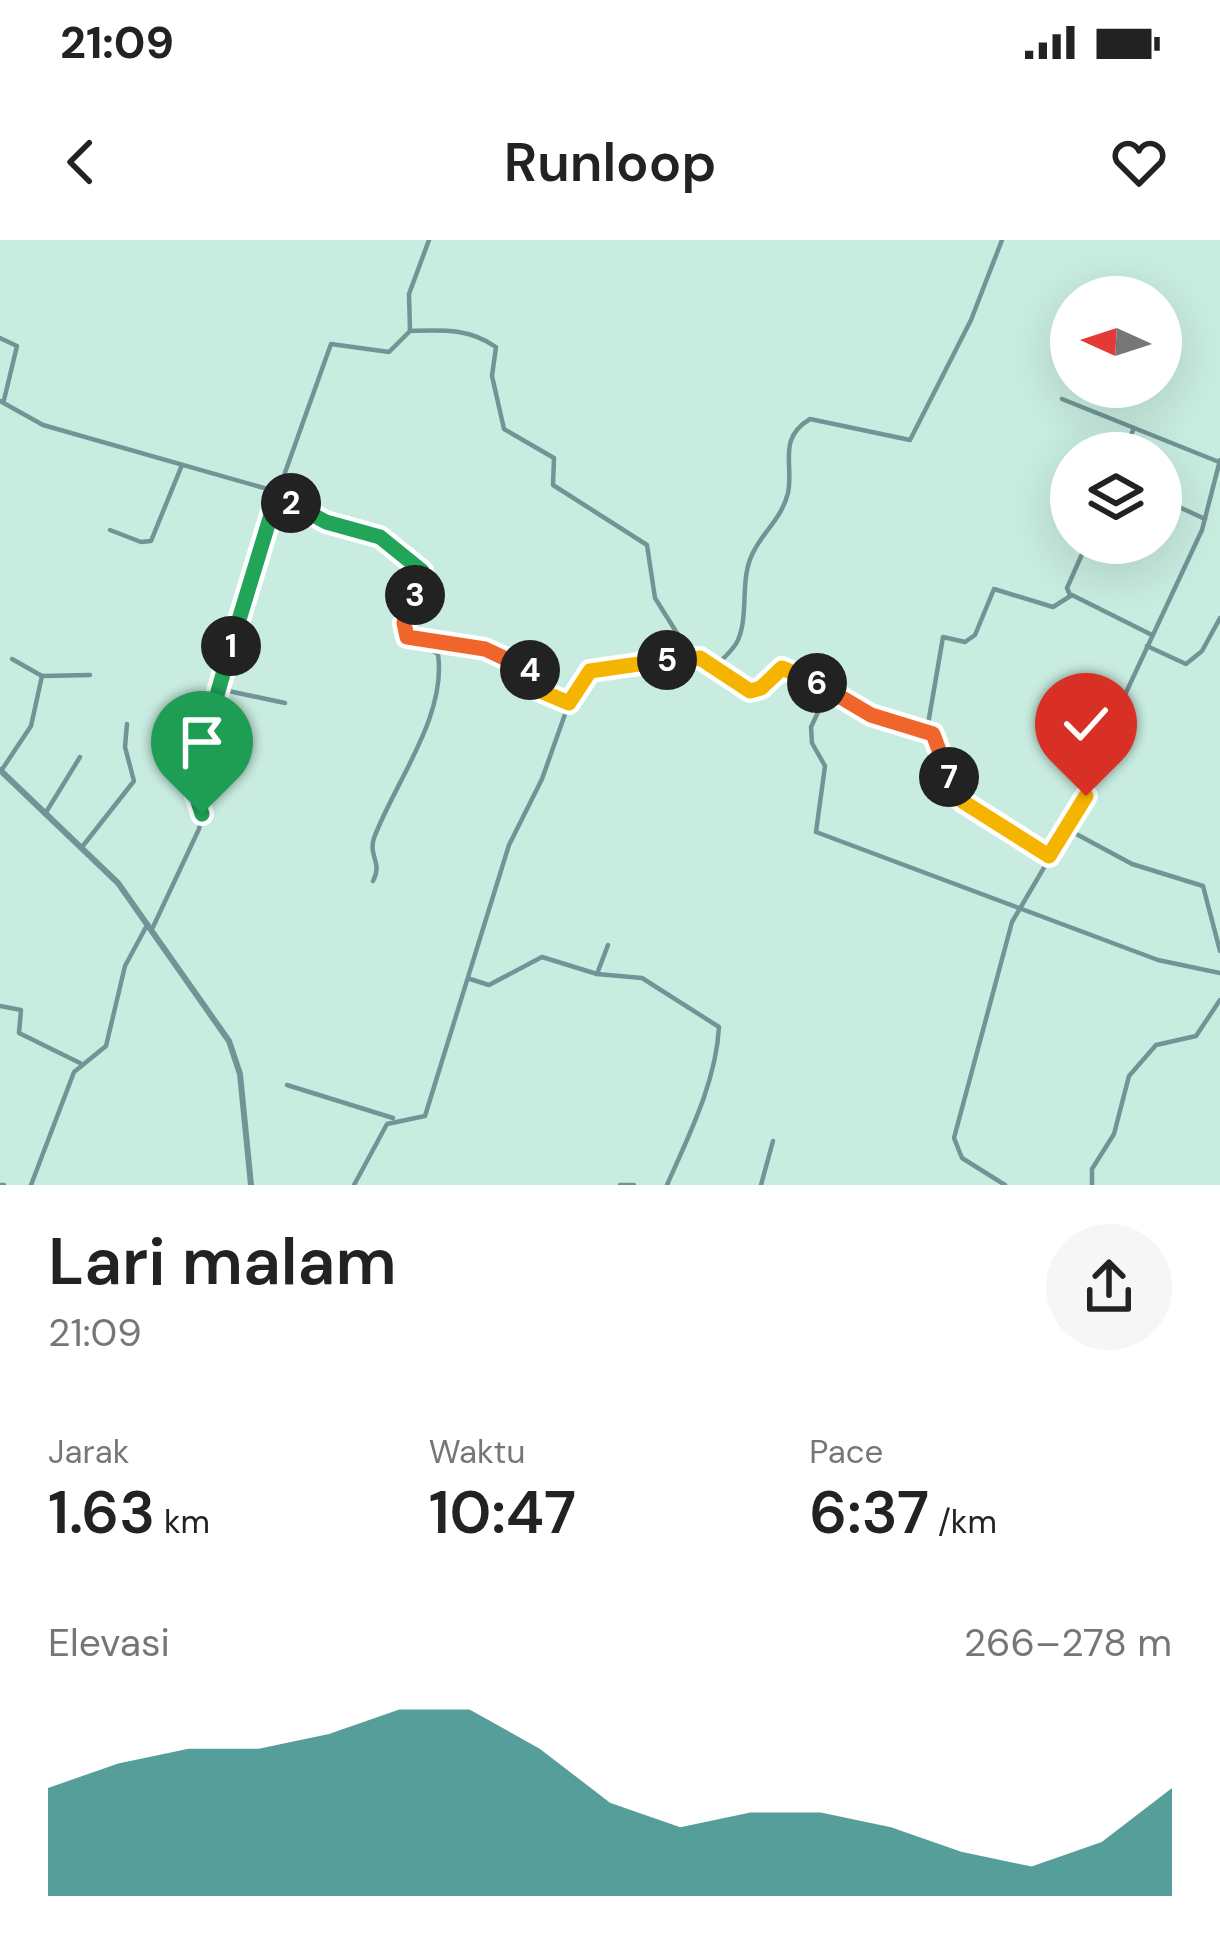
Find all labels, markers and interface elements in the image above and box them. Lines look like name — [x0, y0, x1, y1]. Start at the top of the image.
text: 21:09 — [60, 13, 174, 72]
text: Runloop — [504, 127, 716, 198]
icon: back — [48, 129, 114, 195]
icon: heart — [1106, 129, 1172, 195]
north arrow — [1050, 276, 1182, 408]
map controls — [1050, 276, 1182, 564]
button: layers — [1050, 432, 1182, 564]
pin: 2 — [261, 473, 321, 533]
text: 2 — [281, 481, 301, 524]
pin: 3 — [385, 565, 445, 625]
text: 3 — [405, 573, 425, 616]
pin: 1 — [201, 616, 261, 676]
text: 1 — [225, 624, 237, 667]
pin: 5 — [637, 630, 697, 690]
text: 5 — [657, 638, 677, 681]
pin: 4 — [500, 640, 560, 700]
text: 4 — [519, 648, 541, 691]
pin: 6 — [787, 653, 847, 713]
text: 6 — [807, 661, 827, 704]
pin — [1035, 673, 1137, 796]
pin — [151, 691, 253, 814]
icon: check — [1053, 691, 1119, 757]
icon: arrive — [169, 709, 235, 775]
pin: 7 — [919, 747, 979, 807]
text: 7 — [940, 755, 958, 798]
text: Lari malam — [48, 1219, 397, 1304]
button: share — [1046, 1224, 1172, 1350]
text: 21:09 — [48, 1307, 142, 1358]
text: Jarak — [48, 1430, 129, 1473]
text: Waktu — [429, 1430, 525, 1473]
text: Pace — [809, 1430, 883, 1473]
text: 1.63 — [48, 1473, 155, 1552]
text: 10:47 — [429, 1473, 576, 1552]
text: 6:37 — [809, 1473, 929, 1552]
text: km — [155, 1500, 210, 1543]
text: /km — [929, 1500, 997, 1543]
text: Elevasi — [48, 1617, 170, 1668]
text: 266–278 m — [964, 1617, 1172, 1668]

